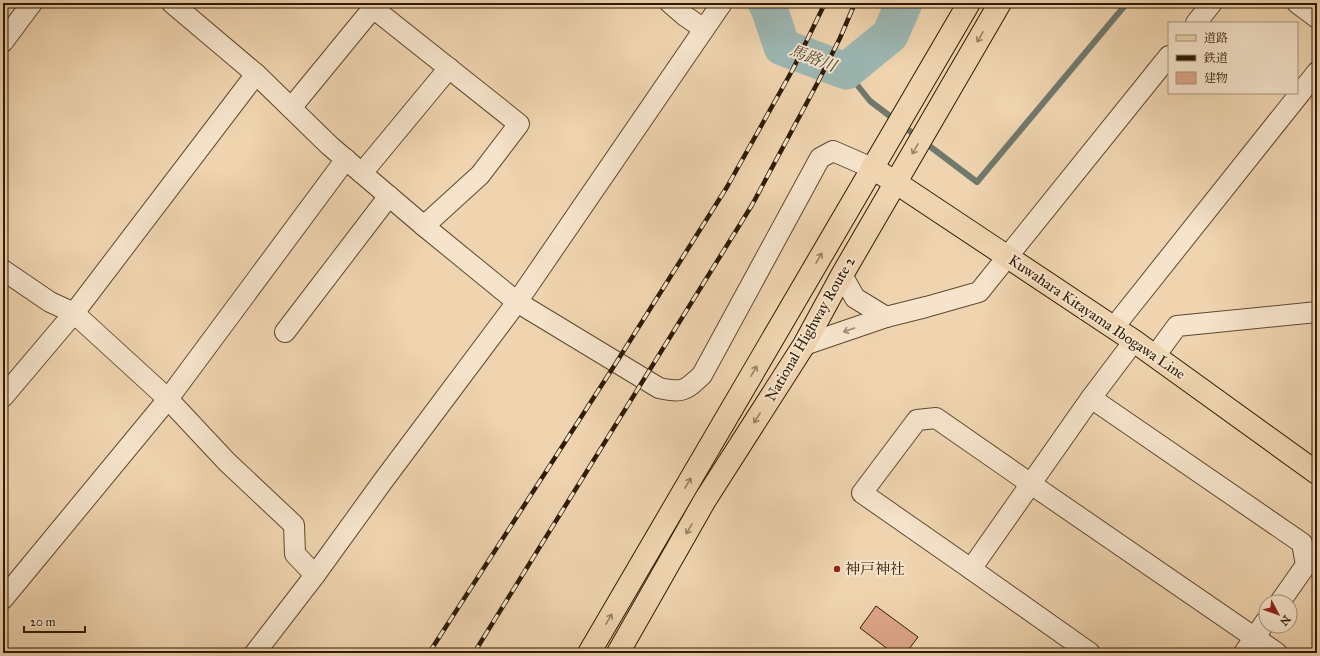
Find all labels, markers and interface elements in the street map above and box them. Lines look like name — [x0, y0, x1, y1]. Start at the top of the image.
legend — [1168, 22, 1298, 94]
one-way arrow — [976, 31, 984, 43]
text: 道路 — [1204, 31, 1228, 45]
water label: 馬路川 — [787, 41, 841, 76]
text: 鉄道 — [1203, 51, 1228, 65]
text: 建物 — [1204, 71, 1228, 85]
one-way arrow — [910, 143, 918, 155]
street label: Kuwahara Kitayama Ibogawa Line — [1005, 251, 1189, 383]
one-way arrow — [816, 252, 824, 264]
street label: National Highway Route 2 — [761, 253, 859, 405]
one-way arrow — [842, 327, 855, 334]
one-way arrow — [750, 365, 758, 377]
one-way arrow — [753, 412, 761, 424]
one-way arrow — [685, 477, 693, 489]
one-way arrow — [685, 523, 693, 535]
place label: 神戸神社 — [845, 560, 905, 578]
marker: 神戸神社 — [832, 564, 842, 574]
north arrow — [1258, 594, 1298, 634]
scale bar — [24, 608, 85, 634]
text: N — [1277, 612, 1293, 629]
one-way arrow — [605, 613, 613, 625]
text: 20 m — [30, 615, 56, 629]

